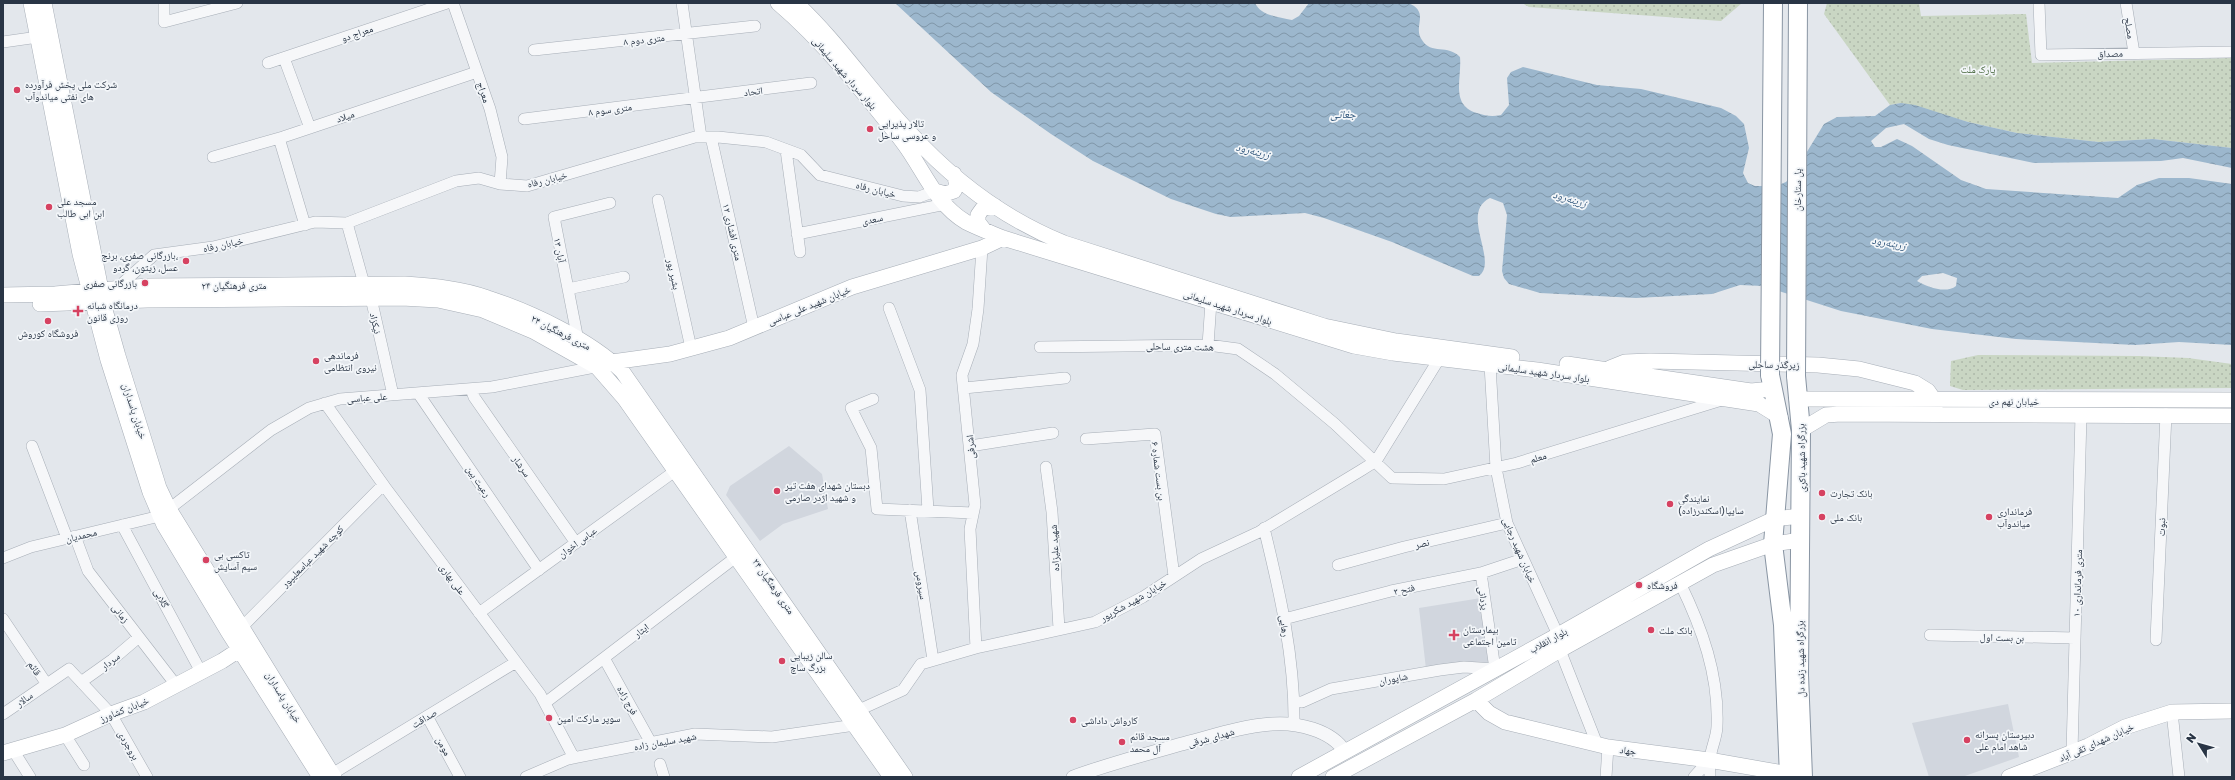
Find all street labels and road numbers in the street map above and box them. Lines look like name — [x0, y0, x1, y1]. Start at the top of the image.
street label: مصلح — [2121, 16, 2138, 40]
street label: معراج دو — [340, 22, 375, 45]
street label: ۸ متری دوم — [623, 31, 666, 49]
street label: بلوار سردار شهید سلیمانی — [809, 34, 880, 113]
street label: مصداق — [2097, 47, 2124, 60]
street label: معراج — [474, 80, 493, 105]
street label: اتحاد — [743, 84, 763, 98]
street label: ۸ متری سوم — [587, 100, 633, 120]
street label: میلاد — [334, 107, 356, 125]
street label: خیابان رفاه — [526, 168, 569, 191]
street label: پل ستارخان — [1791, 168, 1804, 212]
street label: خیابان رفاه — [855, 178, 898, 201]
street label: ۱۲ متری افشاری — [720, 202, 745, 262]
street label: سعدی — [860, 211, 884, 228]
street label: خیابان رفاه — [202, 234, 245, 255]
street label: ۱۳ آبان — [551, 237, 568, 264]
street label: بشیر پور — [664, 256, 683, 291]
street label: ۲۴ متری فرهنگیان — [201, 279, 267, 292]
street label: خیابان شهید علی عباسی — [766, 283, 853, 328]
street label: بلوار سردار شهید سلیمانی — [1182, 287, 1274, 328]
street label: نیکزاد — [368, 311, 384, 335]
street label: ۲۴ متری فرهنگیان — [529, 312, 593, 353]
street label: هشت متری ساحلی — [1146, 339, 1214, 354]
street label: زیرگذر ساحلی — [1748, 358, 1800, 371]
street label: بلوار سردار شهید سلیمانی — [1497, 360, 1591, 385]
street label: خیابان پاسداران — [119, 382, 150, 441]
street label: علی عباسی — [346, 390, 388, 405]
street label: خیابان نهم دی — [1989, 395, 2040, 409]
street label: بزرگراه شهید باکری — [1794, 423, 1809, 492]
street label: اشرفی — [963, 434, 978, 460]
street label: بن بست شماره ۶ — [1148, 441, 1169, 502]
street label: معلم — [1528, 449, 1549, 467]
street label: سرشار — [510, 452, 534, 479]
street label: رعیت بین — [463, 463, 494, 500]
street label: خیابان شهید رجایی — [1500, 515, 1540, 586]
street label: نبوت — [2155, 518, 2168, 536]
street label: کوچه شهید عباسعلیپور — [278, 522, 346, 591]
street label: عباس اخوان — [555, 524, 599, 561]
street label: شهید علیزاده — [1047, 524, 1061, 572]
street label: محمدیان — [64, 525, 99, 545]
street label: نصر — [1413, 535, 1431, 551]
street label: ۱۰ متری فرمانداری — [2070, 549, 2085, 617]
street label: ۲۴ متری فرهنگیان — [750, 556, 798, 617]
street label: علی بهاری — [437, 561, 469, 598]
street label: سیروس — [913, 570, 930, 601]
street label: خیابان شهید شکرپور — [1097, 576, 1169, 625]
street label: فتح ۲ — [1392, 581, 1416, 598]
street label: یزدانی — [1475, 585, 1492, 611]
street label: گلابی — [151, 586, 172, 611]
street label: زمانی — [109, 601, 132, 626]
street label: رهایی — [1277, 614, 1292, 638]
street label: ایثار — [630, 620, 651, 640]
street label: بزرگراه شهید زنده دل — [1793, 620, 1808, 698]
street label: بلوار انقلاب — [1527, 625, 1569, 656]
street label: بن بست اول — [1980, 631, 2024, 644]
street label: سردار — [97, 650, 122, 673]
street label: قائم — [24, 659, 44, 679]
street label: خیابان پاسداران — [263, 669, 305, 726]
street label: شاپوران — [1378, 669, 1409, 688]
street label: فرج زاده — [614, 683, 641, 717]
street label: سالار — [12, 689, 35, 710]
street label: خیابان کشاورز — [97, 693, 151, 726]
street label: صداقت — [409, 706, 439, 730]
street label: خیابان شهدای تقی آباد — [2057, 720, 2136, 765]
street label: شهدای شرقی — [1186, 725, 1236, 750]
street label: بروجردی — [115, 728, 142, 763]
street label: شهید سلیمان زاده — [633, 730, 698, 753]
street label: مومن — [433, 735, 454, 758]
street label: جهاد — [1619, 743, 1638, 757]

